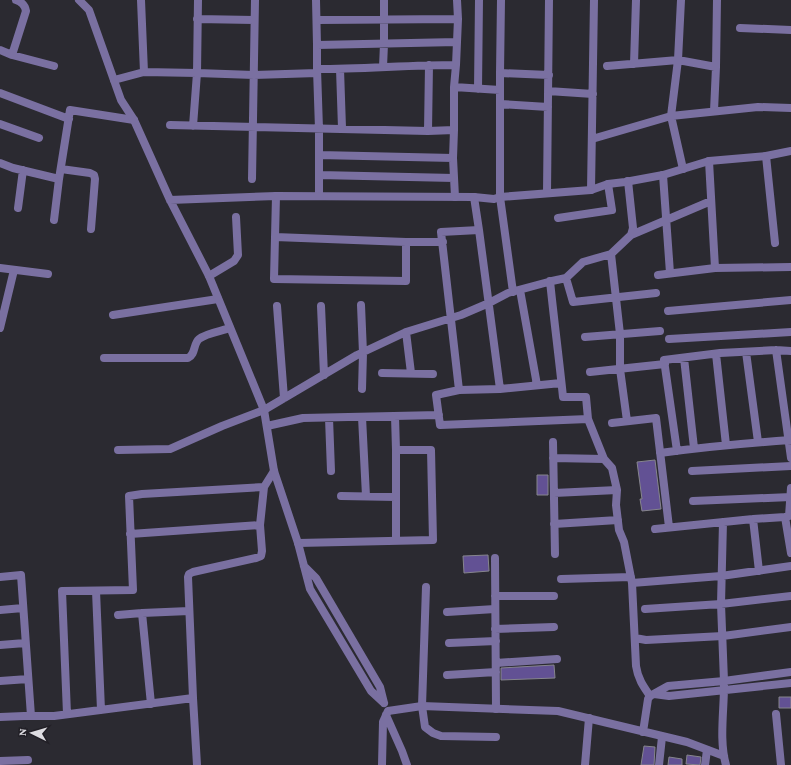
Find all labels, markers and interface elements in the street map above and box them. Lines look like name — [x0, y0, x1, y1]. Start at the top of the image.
north arrow — [12, 713, 52, 753]
text: N — [16, 727, 28, 736]

